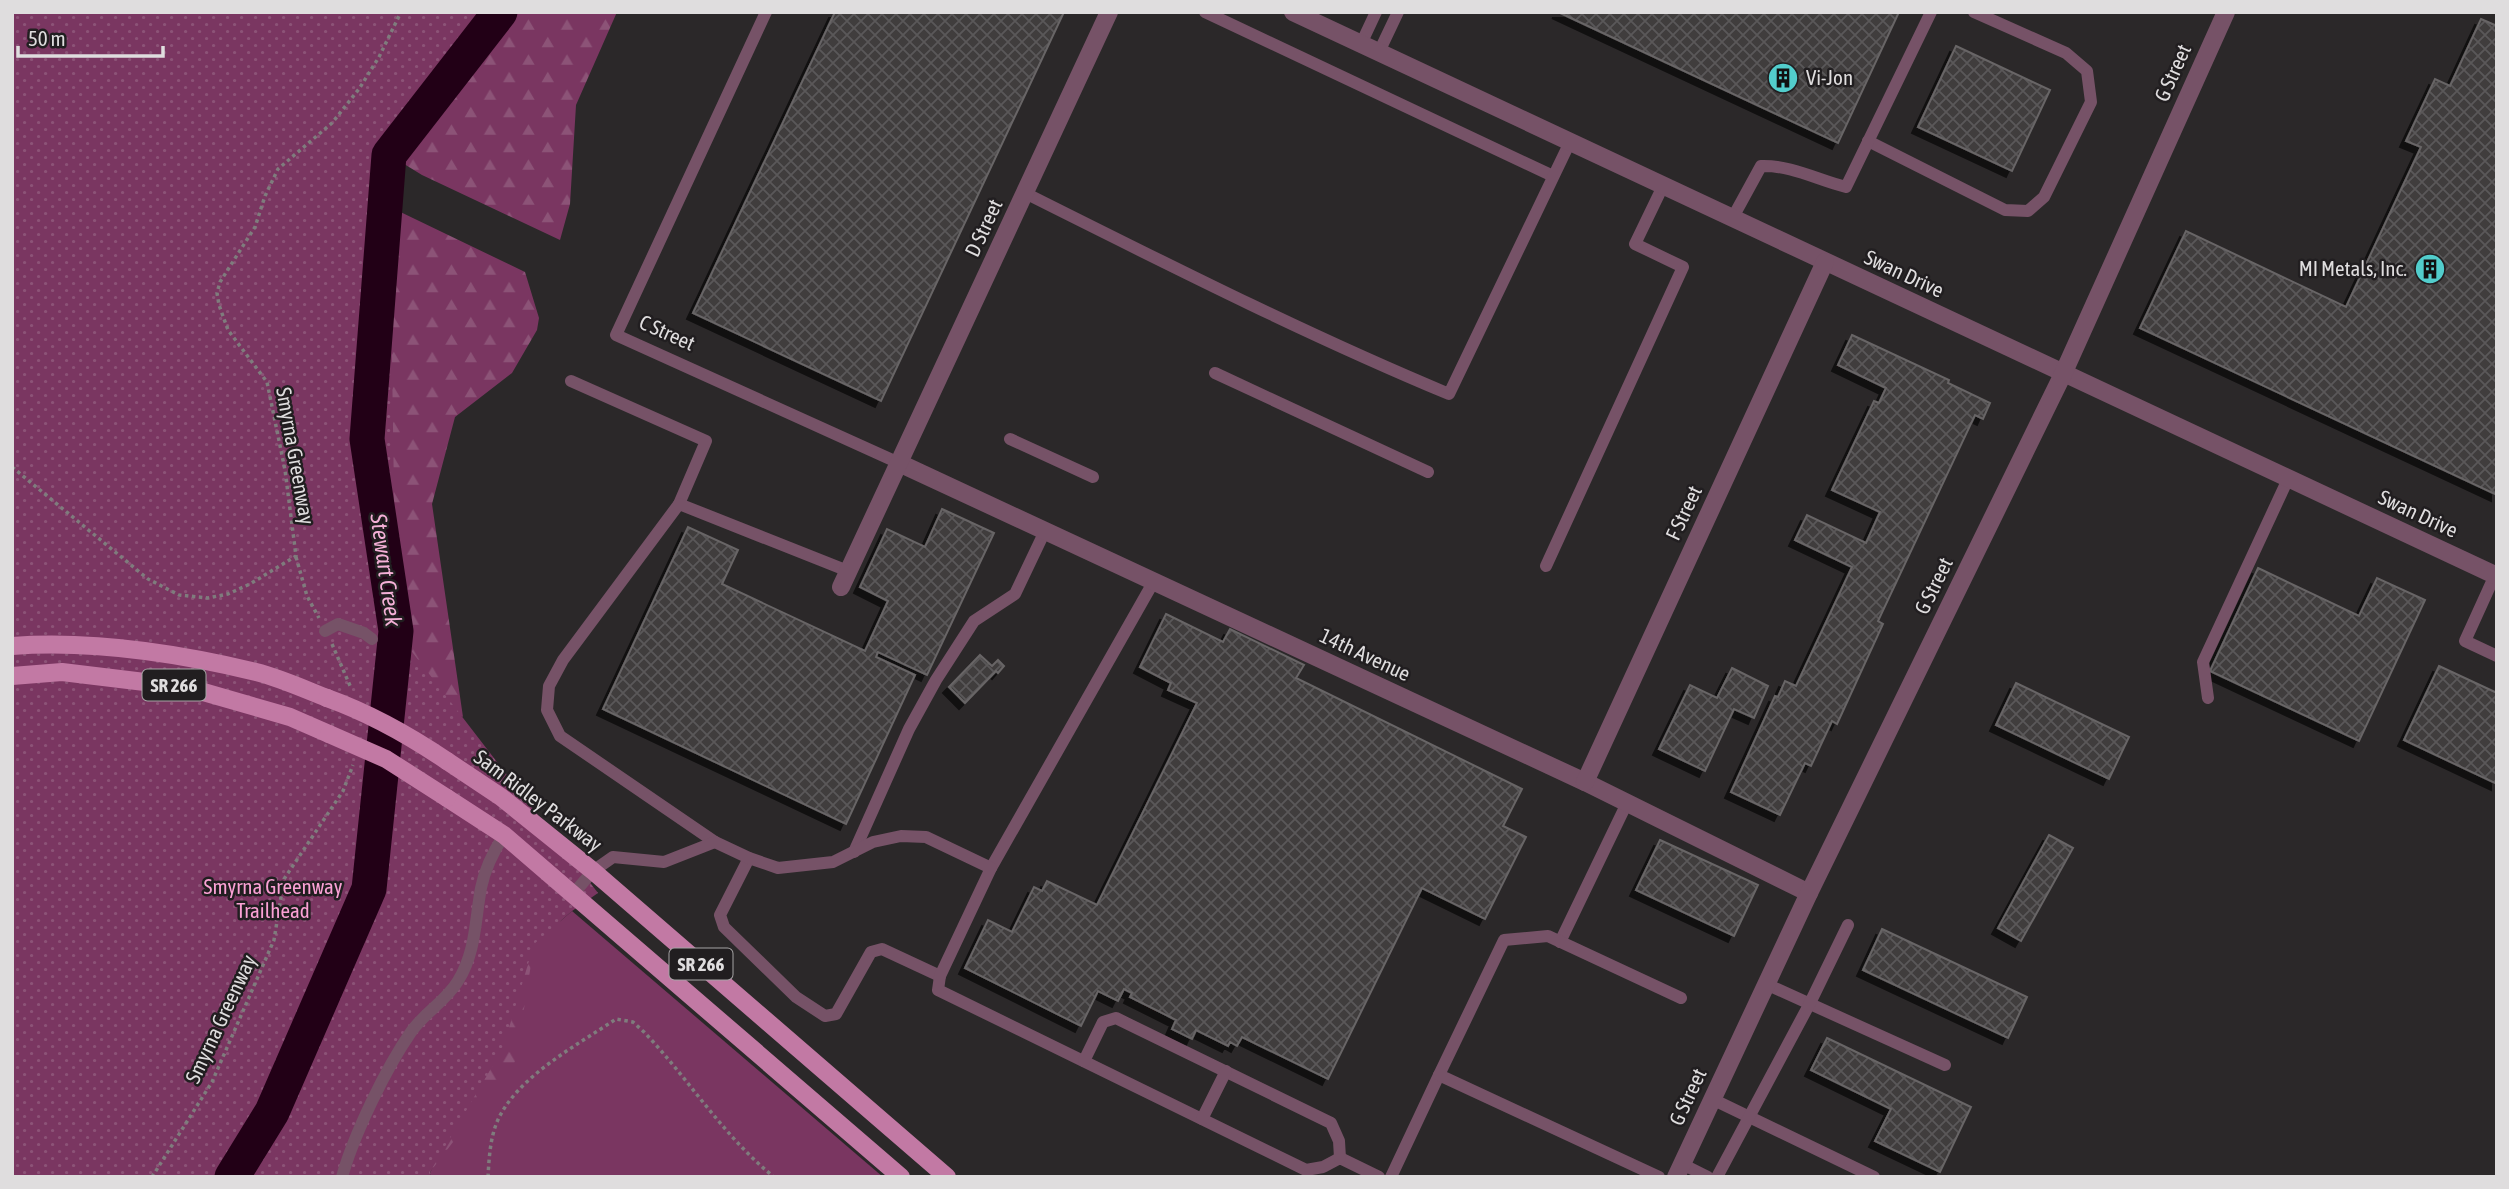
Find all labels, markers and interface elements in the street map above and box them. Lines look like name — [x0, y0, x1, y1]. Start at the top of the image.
scale bar — [18, 14, 163, 58]
text: 50 m — [28, 26, 66, 50]
street label: G Street — [2149, 40, 2195, 105]
building icon: Vi-Jon — [1766, 61, 1800, 95]
place label: Vi-Jon — [1806, 65, 1853, 89]
street label: D Street — [959, 195, 1007, 260]
street label: Swan Drive — [1861, 244, 1948, 302]
building icon: MI Metals, Inc. — [2413, 252, 2447, 286]
place label: MI Metals, Inc. — [2299, 256, 2407, 280]
street label: C Street — [636, 309, 699, 355]
street label: Smyrna Greenway — [272, 385, 320, 527]
street label: F Street — [1660, 481, 1706, 544]
street label: Swan Drive — [2375, 484, 2462, 542]
water label: Stewart Creek — [365, 511, 407, 629]
street label: G Street — [1909, 553, 1957, 618]
street label: 14th Avenue — [1316, 623, 1414, 685]
road number: SR 266 — [142, 670, 206, 700]
street label: Sam Ridley Parkway — [470, 744, 608, 856]
park label: Smyrna Greenway Trailhead — [204, 874, 343, 922]
road number: SR 266 — [670, 948, 732, 980]
street label: Smyrna Greenway — [180, 950, 260, 1087]
street label: G Street — [1664, 1064, 1711, 1129]

